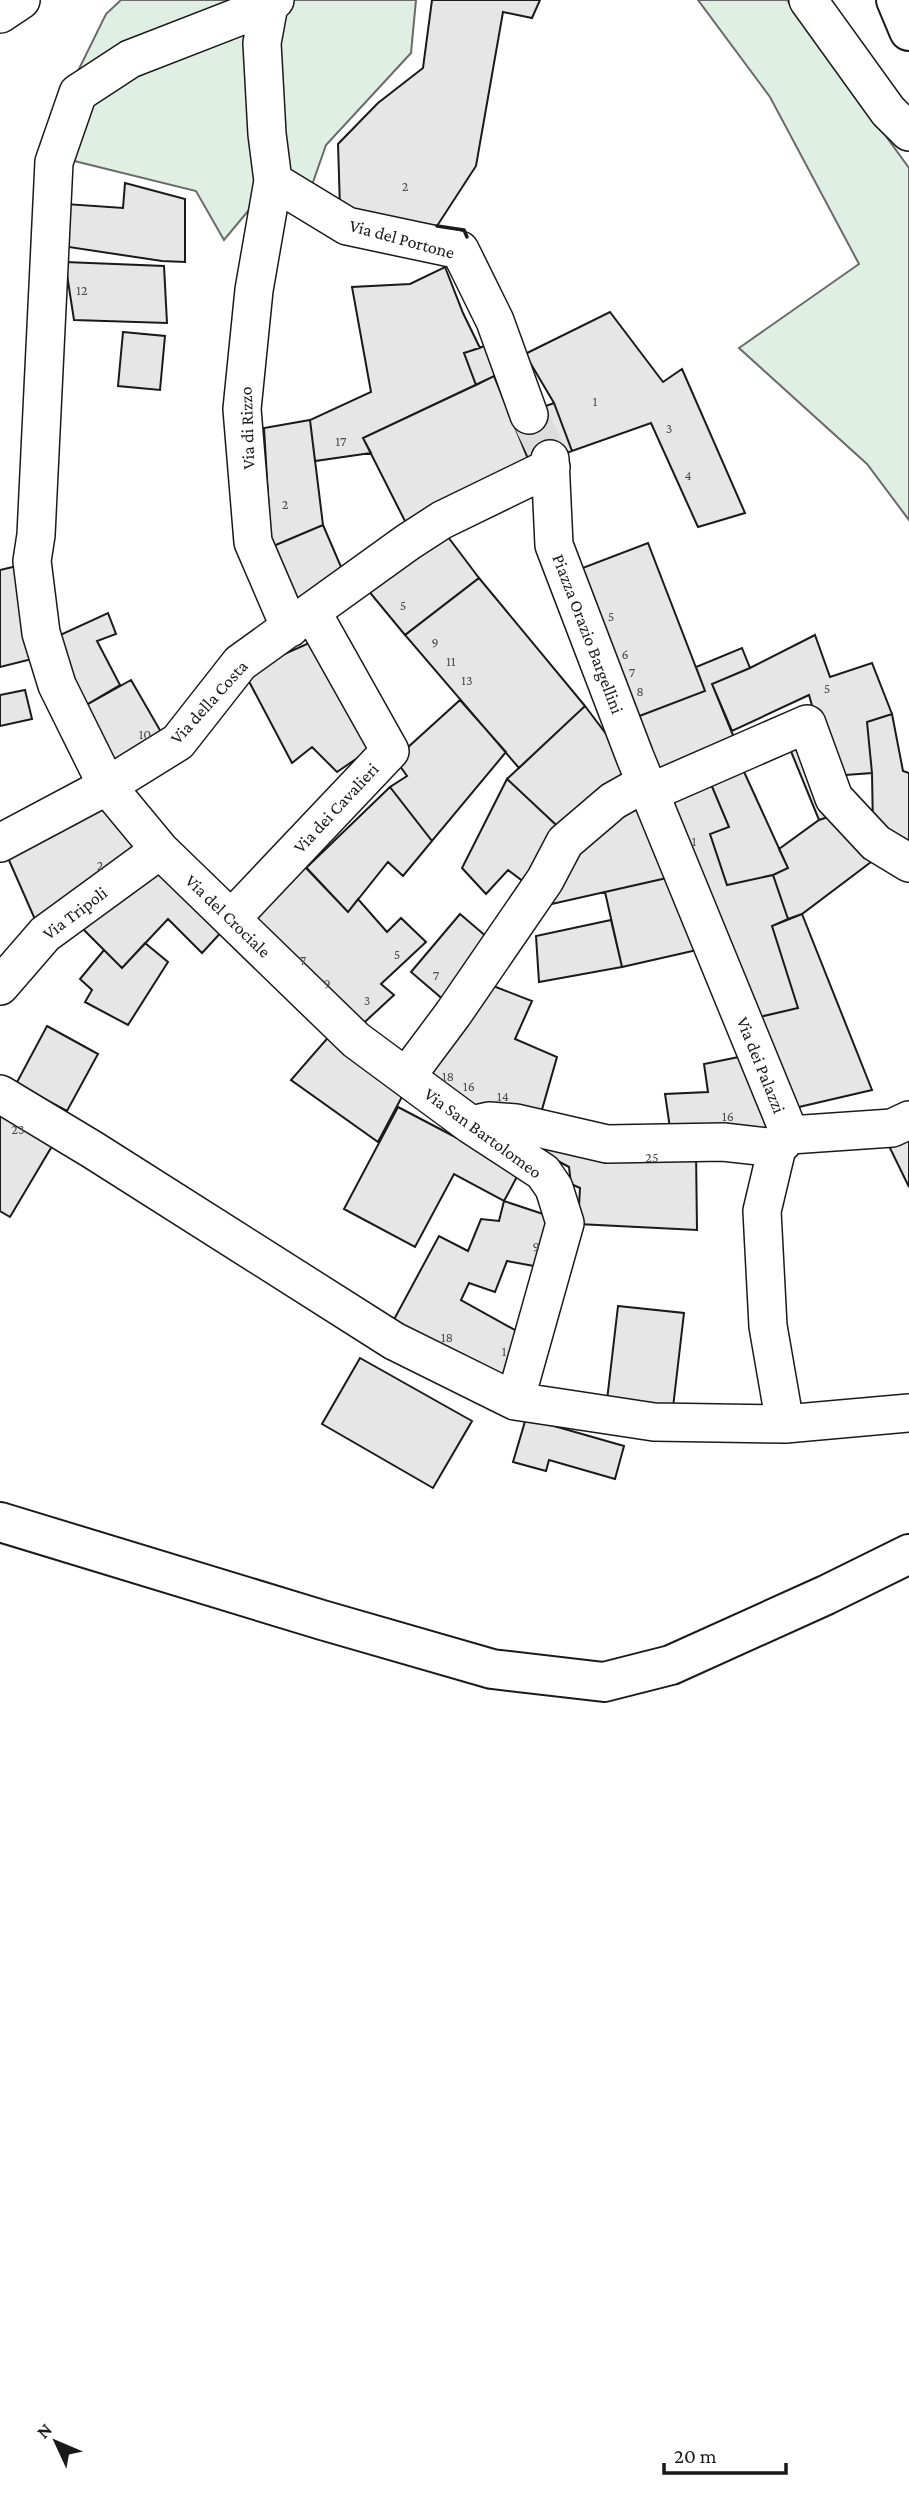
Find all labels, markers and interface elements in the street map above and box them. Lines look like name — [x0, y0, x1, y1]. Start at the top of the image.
house number: 2 — [402, 178, 409, 194]
street label: Via del Portone — [347, 215, 457, 263]
house number: 12 — [76, 282, 88, 298]
street label: Via di Rizzo — [236, 386, 258, 470]
house number: 1 — [593, 393, 598, 409]
house number: 3 — [666, 420, 672, 436]
house number: 17 — [335, 433, 347, 449]
house number: 4 — [684, 467, 692, 483]
house number: 2 — [282, 496, 289, 512]
street label: Piazza Orazio Bargellini — [548, 551, 628, 717]
house number: 5 — [400, 597, 406, 613]
house number: 5 — [608, 608, 614, 624]
house number: 9 — [431, 634, 439, 650]
house number: 6 — [621, 646, 629, 662]
house number: 11 — [446, 653, 456, 669]
street label: Via della Costa — [166, 656, 252, 748]
house number: 7 — [629, 664, 636, 680]
house number: 13 — [461, 672, 473, 688]
house number: 5 — [824, 680, 830, 696]
house number: 8 — [636, 683, 644, 699]
house number: 10 — [139, 726, 151, 742]
street label: Via dei Cavalieri — [289, 759, 383, 857]
house number: 1 — [692, 833, 697, 849]
house number: 2 — [97, 857, 104, 873]
street label: Via del Crociale — [181, 870, 275, 962]
street label: Via Tripoli — [39, 882, 111, 944]
house number: 5 — [394, 946, 400, 962]
house number: 7 — [300, 952, 307, 968]
house number: 7 — [433, 967, 440, 983]
house number: 9 — [323, 975, 331, 991]
house number: 3 — [364, 992, 370, 1008]
street label: Via dei Palazzi — [733, 1014, 789, 1116]
house number: 18 — [442, 1068, 454, 1084]
house number: 16 — [463, 1078, 475, 1094]
street label: Via San Bartolomeo — [420, 1084, 546, 1182]
house number: 14 — [497, 1088, 509, 1104]
house number: 16 — [722, 1108, 734, 1124]
house number: 23 — [11, 1121, 25, 1137]
house number: 25 — [645, 1149, 659, 1165]
house number: 9 — [532, 1238, 540, 1254]
house number: 18 — [441, 1329, 453, 1345]
house number: 1 — [502, 1343, 507, 1359]
north arrow — [21, 2407, 91, 2477]
text: N — [32, 2419, 56, 2442]
scale bar — [664, 2432, 786, 2476]
text: 20 m — [674, 2444, 717, 2468]

